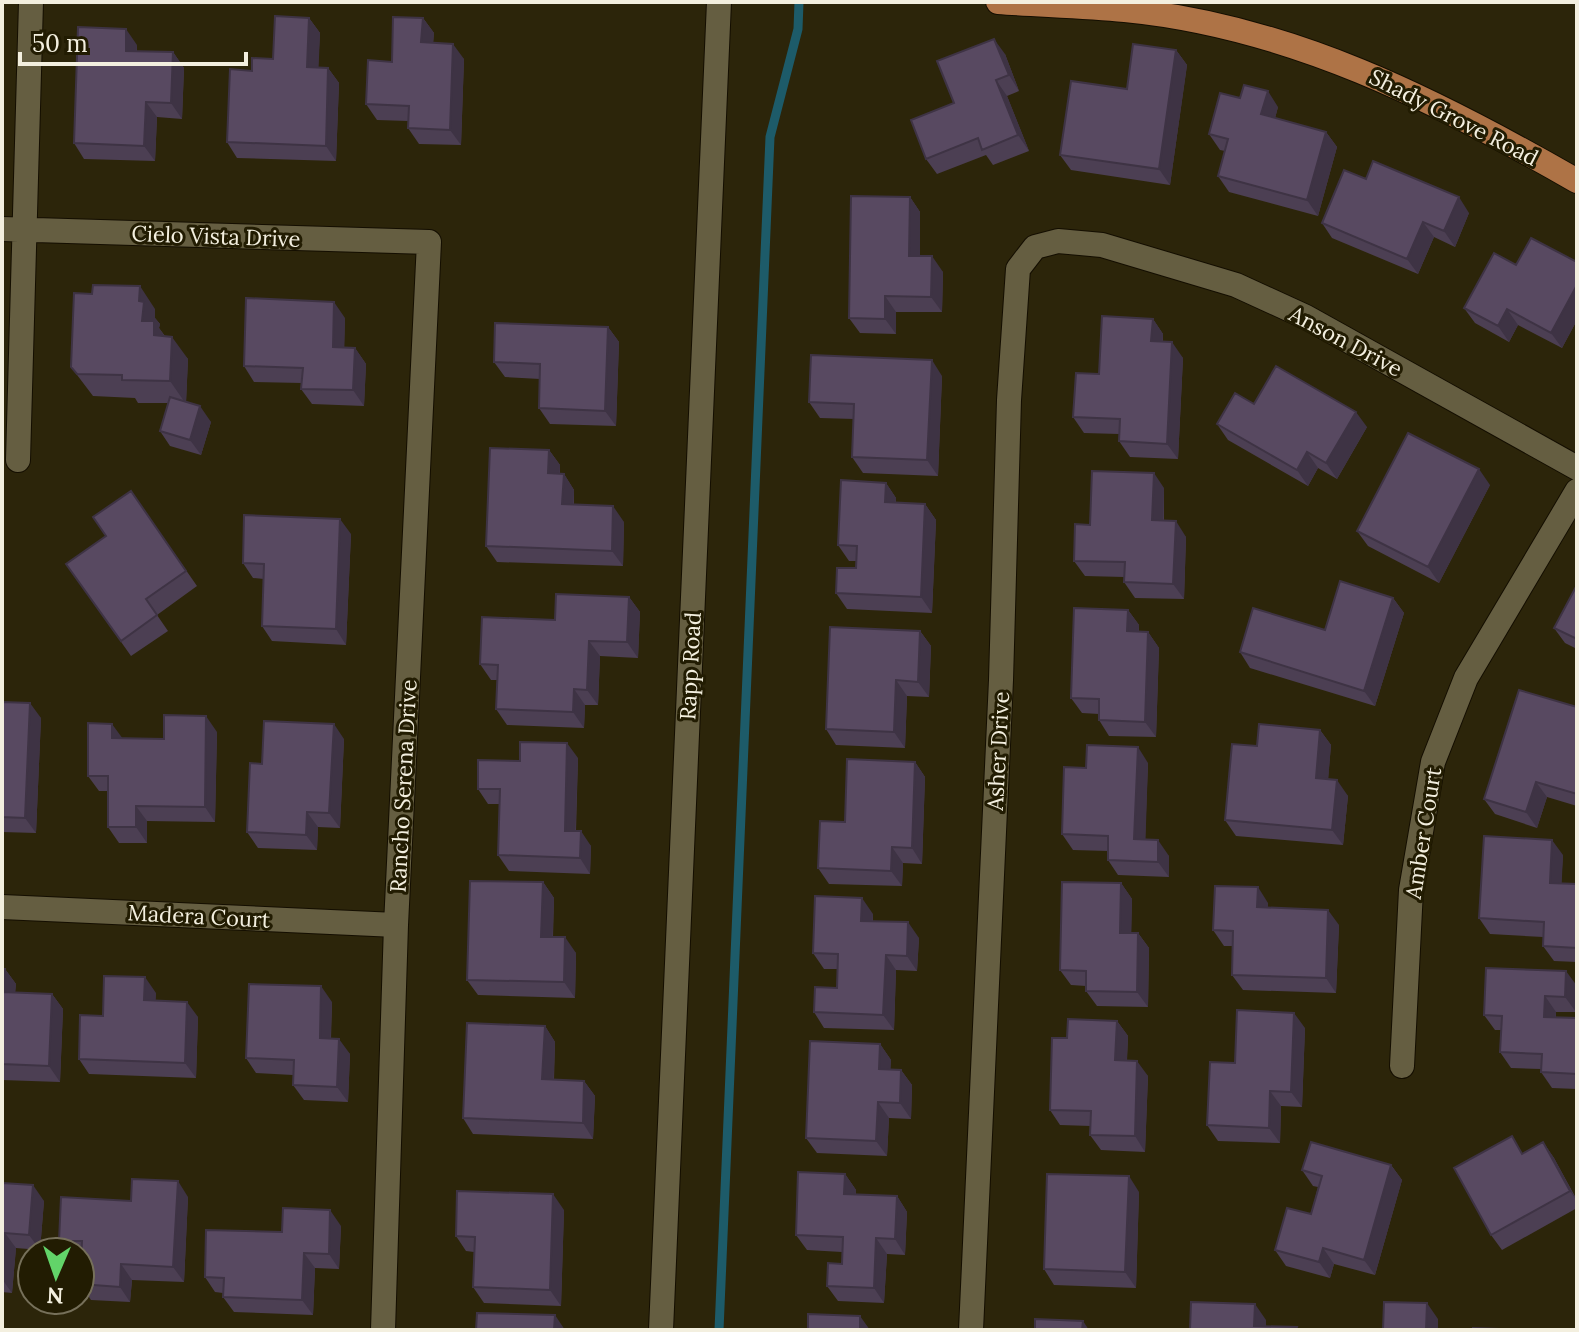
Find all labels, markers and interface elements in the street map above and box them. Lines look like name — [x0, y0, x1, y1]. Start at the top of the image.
scale bar — [20, 16, 246, 66]
text: 50 m — [32, 28, 88, 59]
street label: Shady Grove Road — [1365, 62, 1543, 172]
street label: Cielo Vista Drive — [131, 219, 301, 253]
street label: Anson Drive — [1284, 299, 1408, 383]
street label: Rapp Road — [673, 611, 707, 721]
street label: Rancho Serena Drive — [383, 679, 423, 893]
street label: Asher Drive — [981, 691, 1015, 812]
street label: Amber Court — [1399, 765, 1447, 902]
street label: Madera Court — [127, 898, 271, 934]
north arrow — [16, 1236, 96, 1316]
text: N — [46, 1282, 64, 1310]

